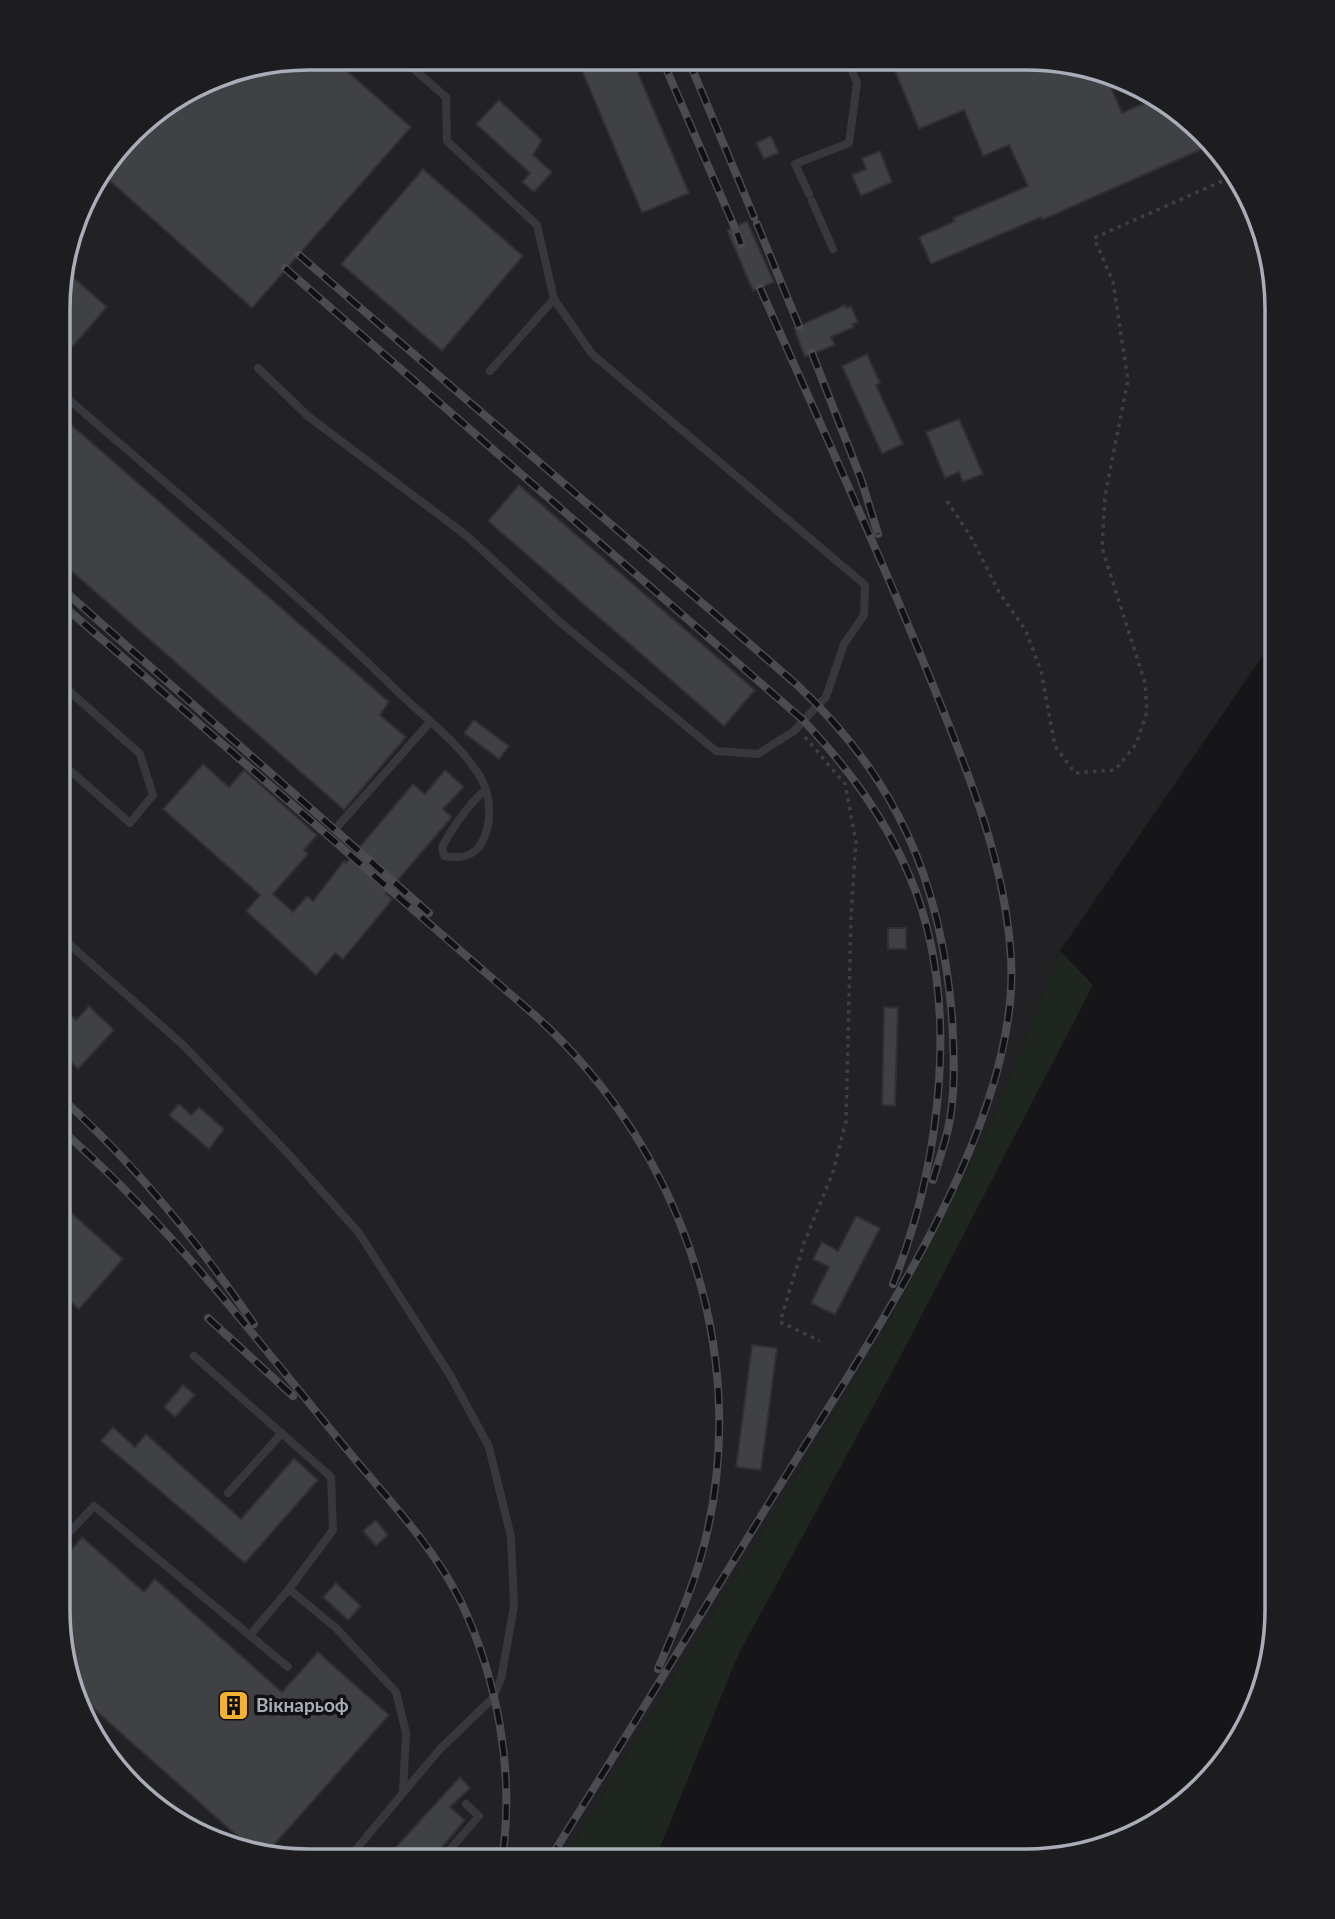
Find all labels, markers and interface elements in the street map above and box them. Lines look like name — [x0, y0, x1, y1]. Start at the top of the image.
building icon: Вікнарьоф — [216, 1688, 250, 1722]
place label: Вікнарьоф — [256, 1693, 349, 1716]

